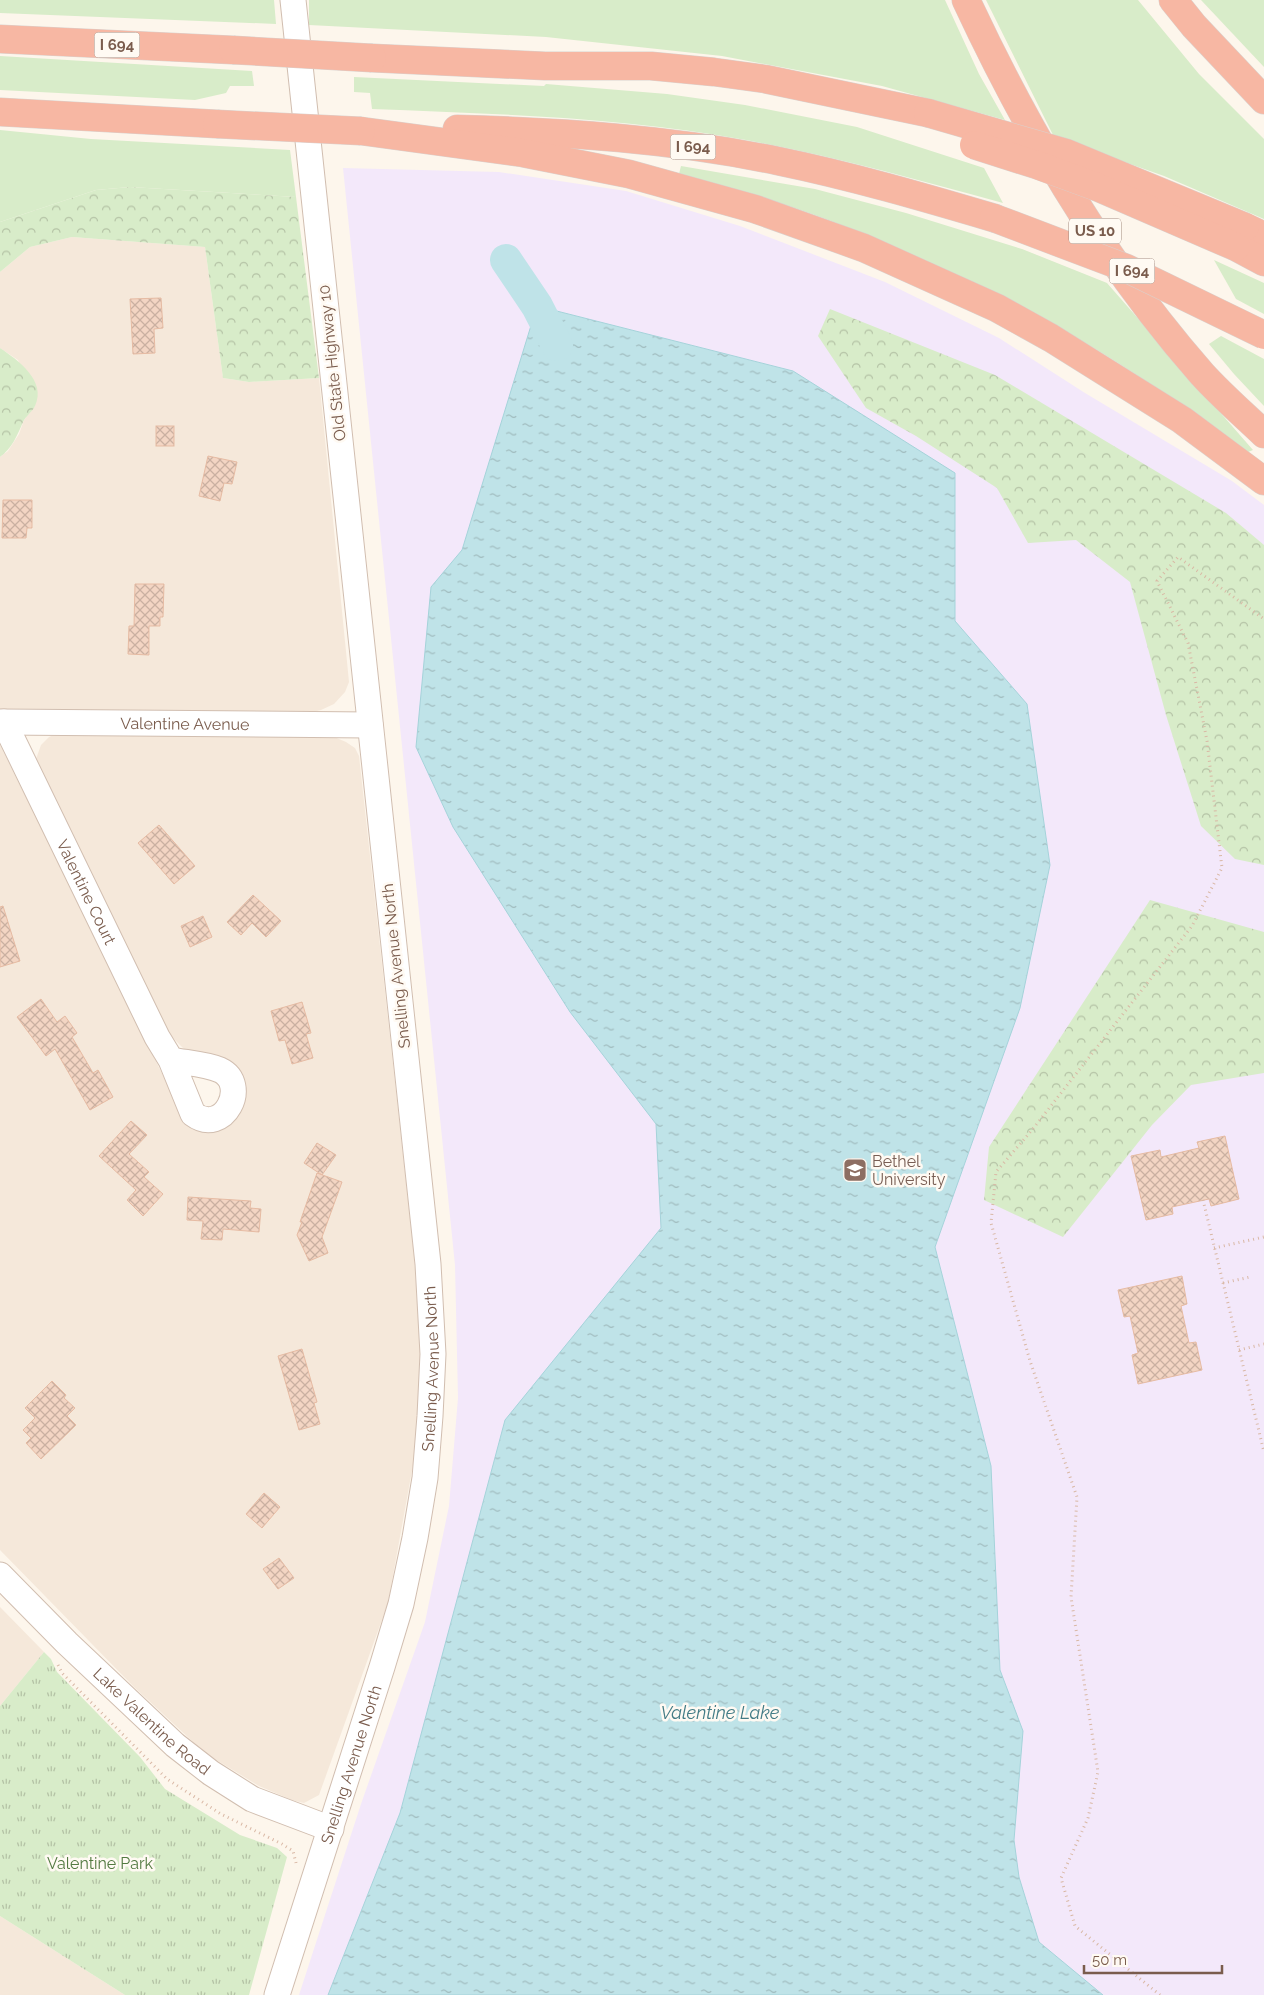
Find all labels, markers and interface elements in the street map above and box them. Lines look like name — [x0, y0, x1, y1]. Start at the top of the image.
road number: I 694 — [94, 32, 140, 58]
road number: I 694 — [670, 134, 716, 160]
road number: US 10 — [1069, 218, 1121, 244]
road number: I 694 — [1110, 258, 1154, 284]
street label: Old State Highway 10 — [314, 284, 350, 442]
street label: Valentine Avenue — [120, 713, 250, 734]
street label: Valentine Court — [53, 836, 120, 948]
street label: Snelling Avenue North — [378, 883, 414, 1049]
place label: Bethel University — [872, 1152, 946, 1189]
school or university icon: Bethel University — [842, 1157, 868, 1183]
street label: Snelling Avenue North — [418, 1285, 443, 1452]
street label: Lake Valentine Road — [90, 1664, 214, 1779]
street label: Snelling Avenue North — [316, 1683, 385, 1846]
water label: Valentine Lake — [661, 1702, 780, 1723]
park label: Valentine Park — [47, 1854, 154, 1873]
scale bar — [1084, 1942, 1222, 1974]
text: 50 m — [1092, 1951, 1127, 1969]

